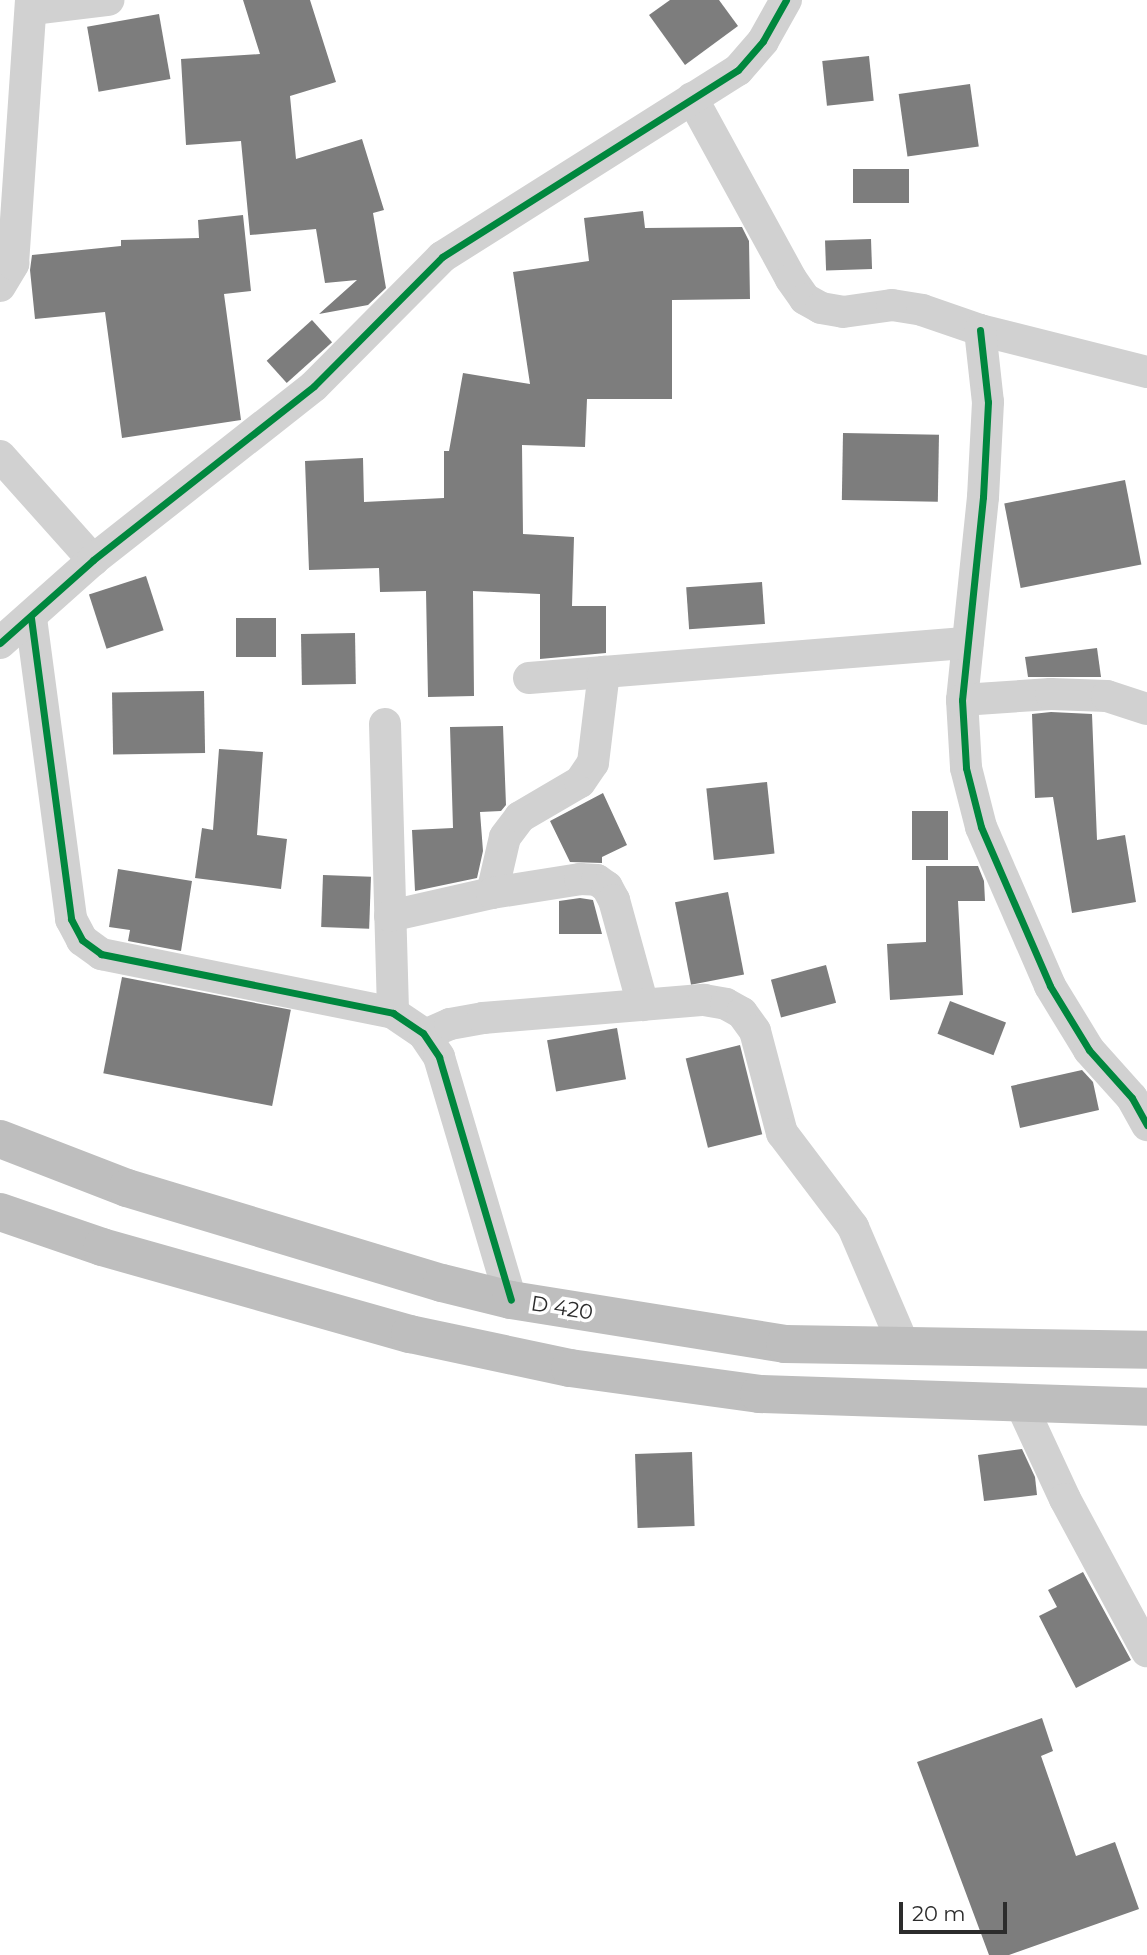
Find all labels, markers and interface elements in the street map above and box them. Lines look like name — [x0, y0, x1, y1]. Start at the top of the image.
street label: D 420 — [529, 1291, 595, 1325]
scale bar — [902, 1888, 1010, 1932]
text: 20 m — [912, 1901, 966, 1926]

